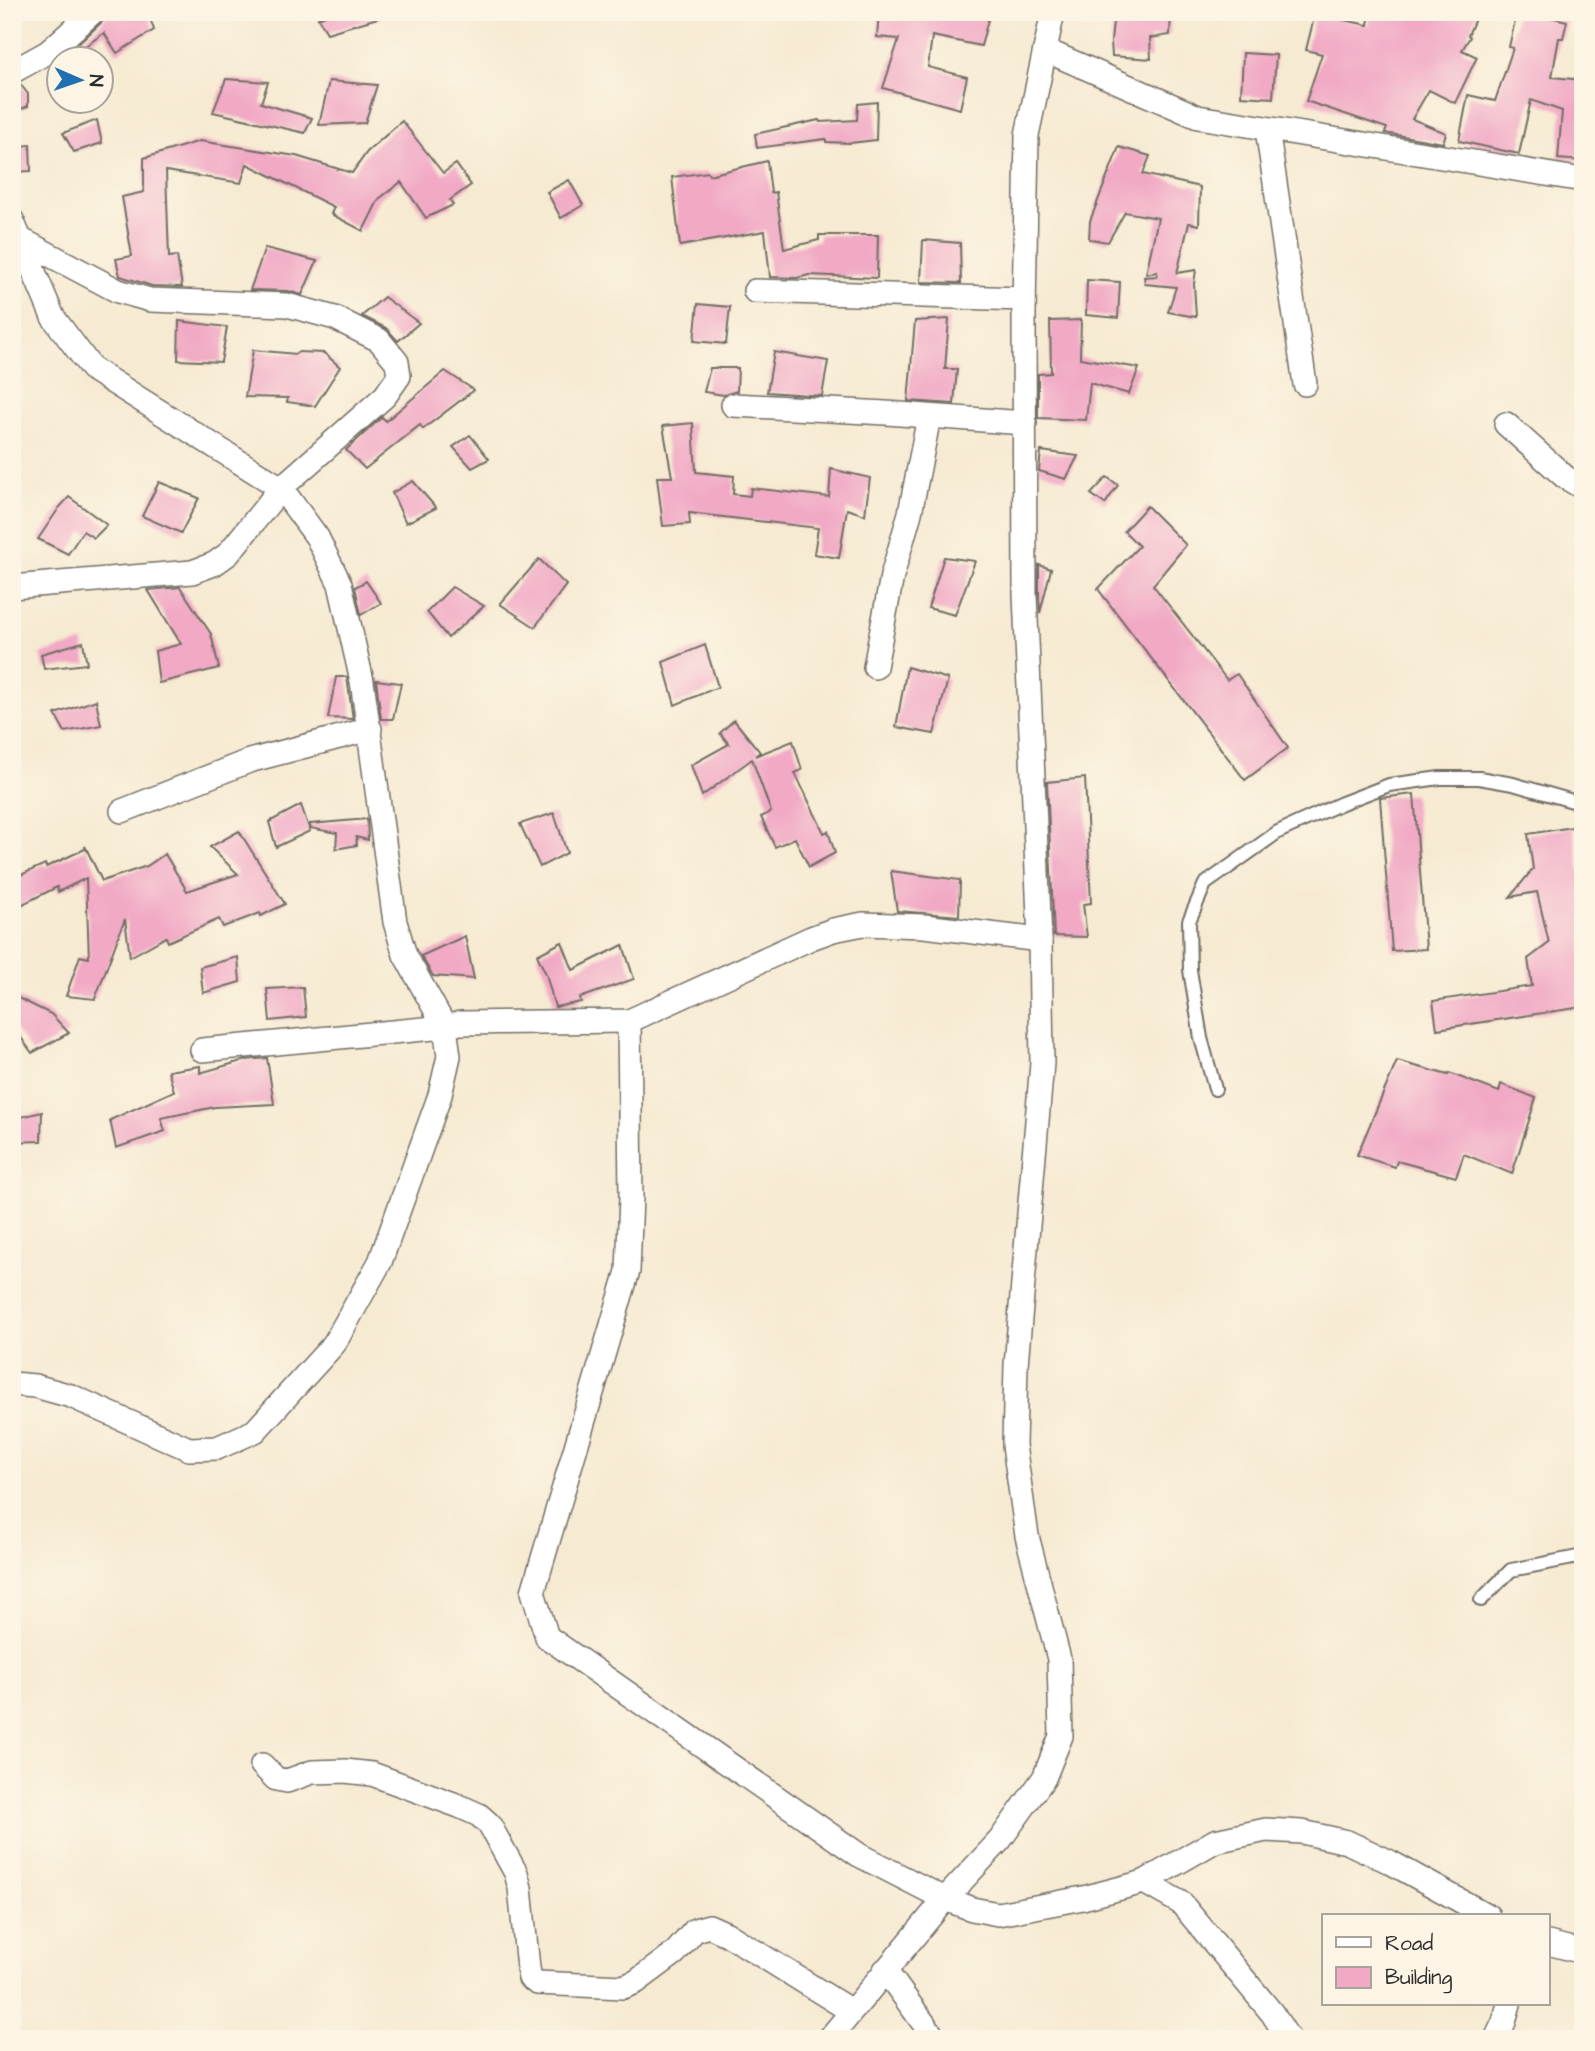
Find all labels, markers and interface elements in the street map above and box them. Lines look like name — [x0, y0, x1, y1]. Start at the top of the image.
north arrow — [46, 46, 116, 116]
text: N — [82, 74, 109, 87]
legend — [1322, 1914, 1550, 2006]
text: Road — [1385, 1929, 1433, 1958]
text: Building — [1385, 1963, 1453, 1994]

